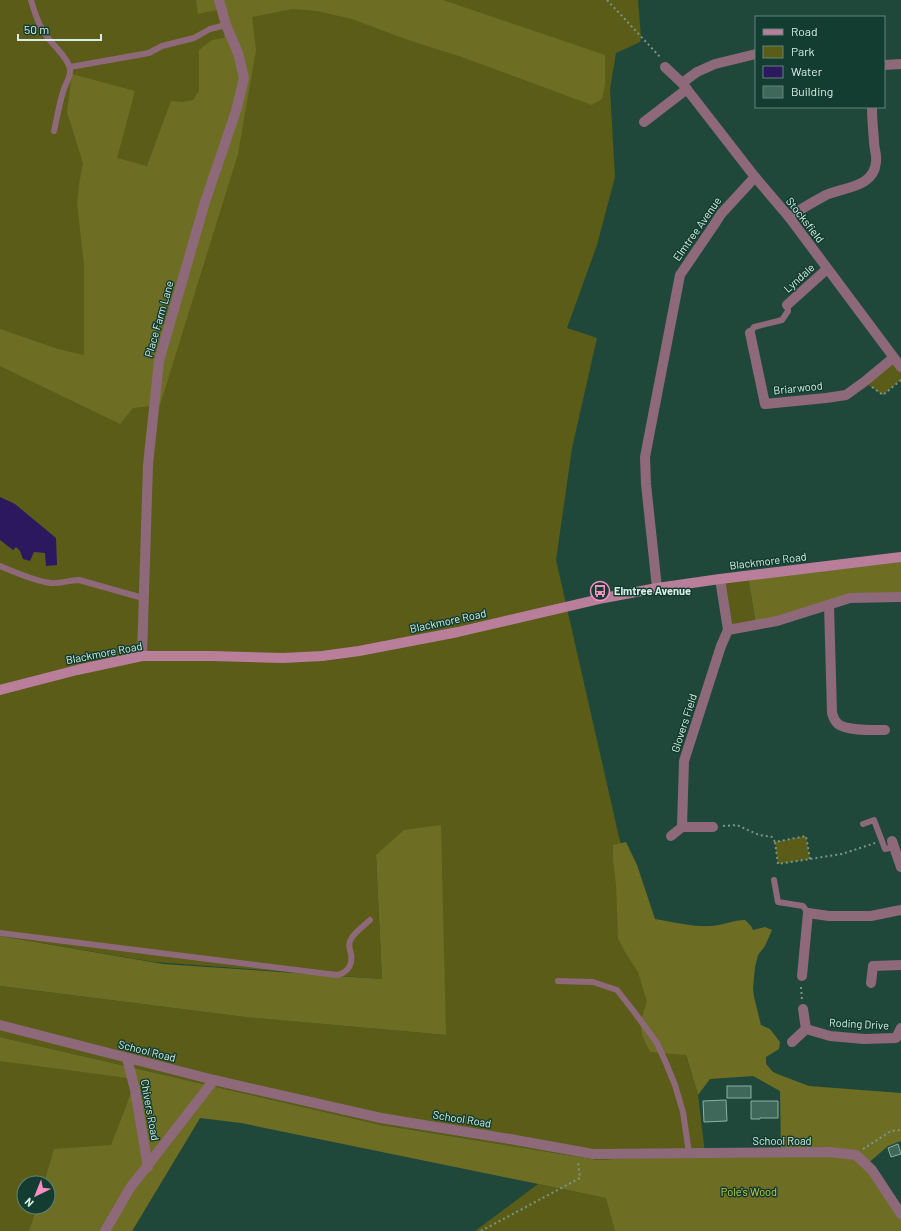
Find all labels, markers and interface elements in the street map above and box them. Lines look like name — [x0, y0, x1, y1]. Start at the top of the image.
scale bar — [18, 16, 101, 42]
legend — [755, 16, 885, 108]
text: 50 m — [24, 22, 49, 36]
text: Road — [791, 24, 818, 38]
text: Park — [791, 44, 815, 58]
text: Water — [791, 64, 823, 78]
text: Building — [791, 84, 833, 98]
street label: Elmtree Avenue — [670, 194, 724, 263]
street label: Stocksfield — [784, 194, 827, 245]
street label: Lyndale — [781, 260, 817, 295]
street label: Place Farm Lane — [141, 279, 176, 359]
street label: Briarwood — [773, 378, 823, 397]
street label: Blackmore Road — [729, 549, 807, 572]
bus stop icon: Elmtree Avenue — [589, 580, 611, 602]
place label: Elmtree Avenue — [614, 584, 691, 597]
street label: Blackmore Road — [409, 606, 487, 635]
street label: Blackmore Road — [65, 639, 143, 666]
street label: Glovers Field — [668, 692, 699, 754]
street label: Roding Drive — [829, 1015, 889, 1032]
street label: School Road — [117, 1037, 177, 1064]
street label: Chivers Road — [139, 1078, 162, 1142]
street label: School Road — [432, 1107, 492, 1130]
street label: School Road — [752, 1134, 812, 1147]
north arrow — [16, 1175, 56, 1215]
park label: Pole's Wood — [721, 1185, 777, 1198]
text: N — [22, 1195, 36, 1210]

